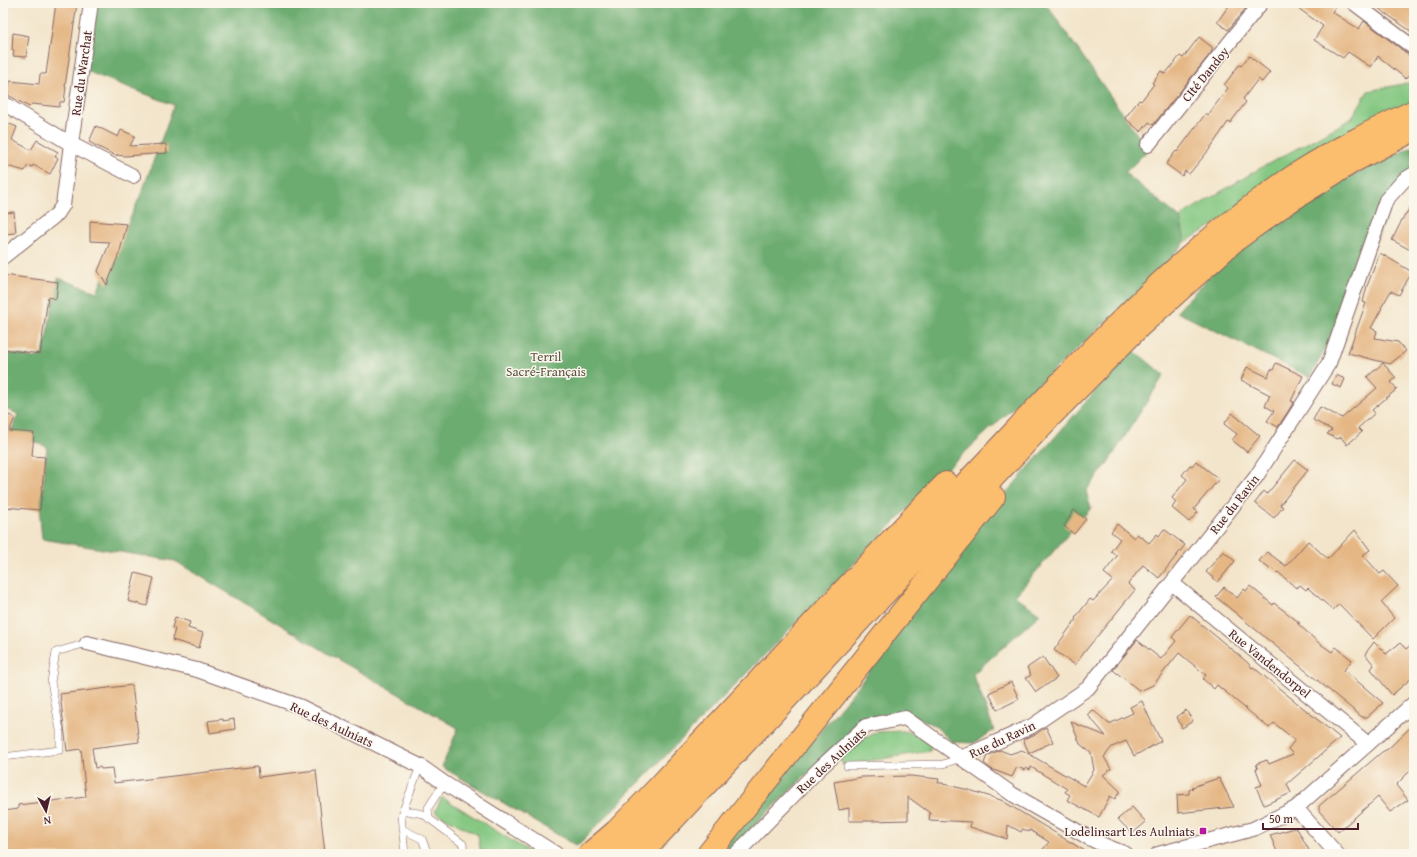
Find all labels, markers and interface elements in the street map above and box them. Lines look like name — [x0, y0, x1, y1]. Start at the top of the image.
street label: Rue du Warchat — [66, 29, 97, 117]
street label: CIté Dandoy — [1177, 42, 1234, 106]
park label: Terril Sacré-Français — [506, 347, 586, 381]
street label: Rue du Ravin — [1205, 470, 1264, 538]
street label: Rue Vandendorpel — [1225, 624, 1315, 703]
street label: Rue des Aulniats — [287, 697, 377, 752]
street label: Rue du Ravin — [966, 716, 1039, 763]
street label: Rue des Aulniats — [792, 723, 871, 798]
north arrow — [26, 791, 66, 831]
scale bar — [1263, 805, 1358, 831]
text: 50 m — [1269, 810, 1293, 827]
text: N — [42, 812, 52, 829]
place label: Lodelinsart Les Aulniats — [1064, 822, 1195, 841]
marker: Lodelinsart Les Aulniats — [1198, 826, 1208, 836]

